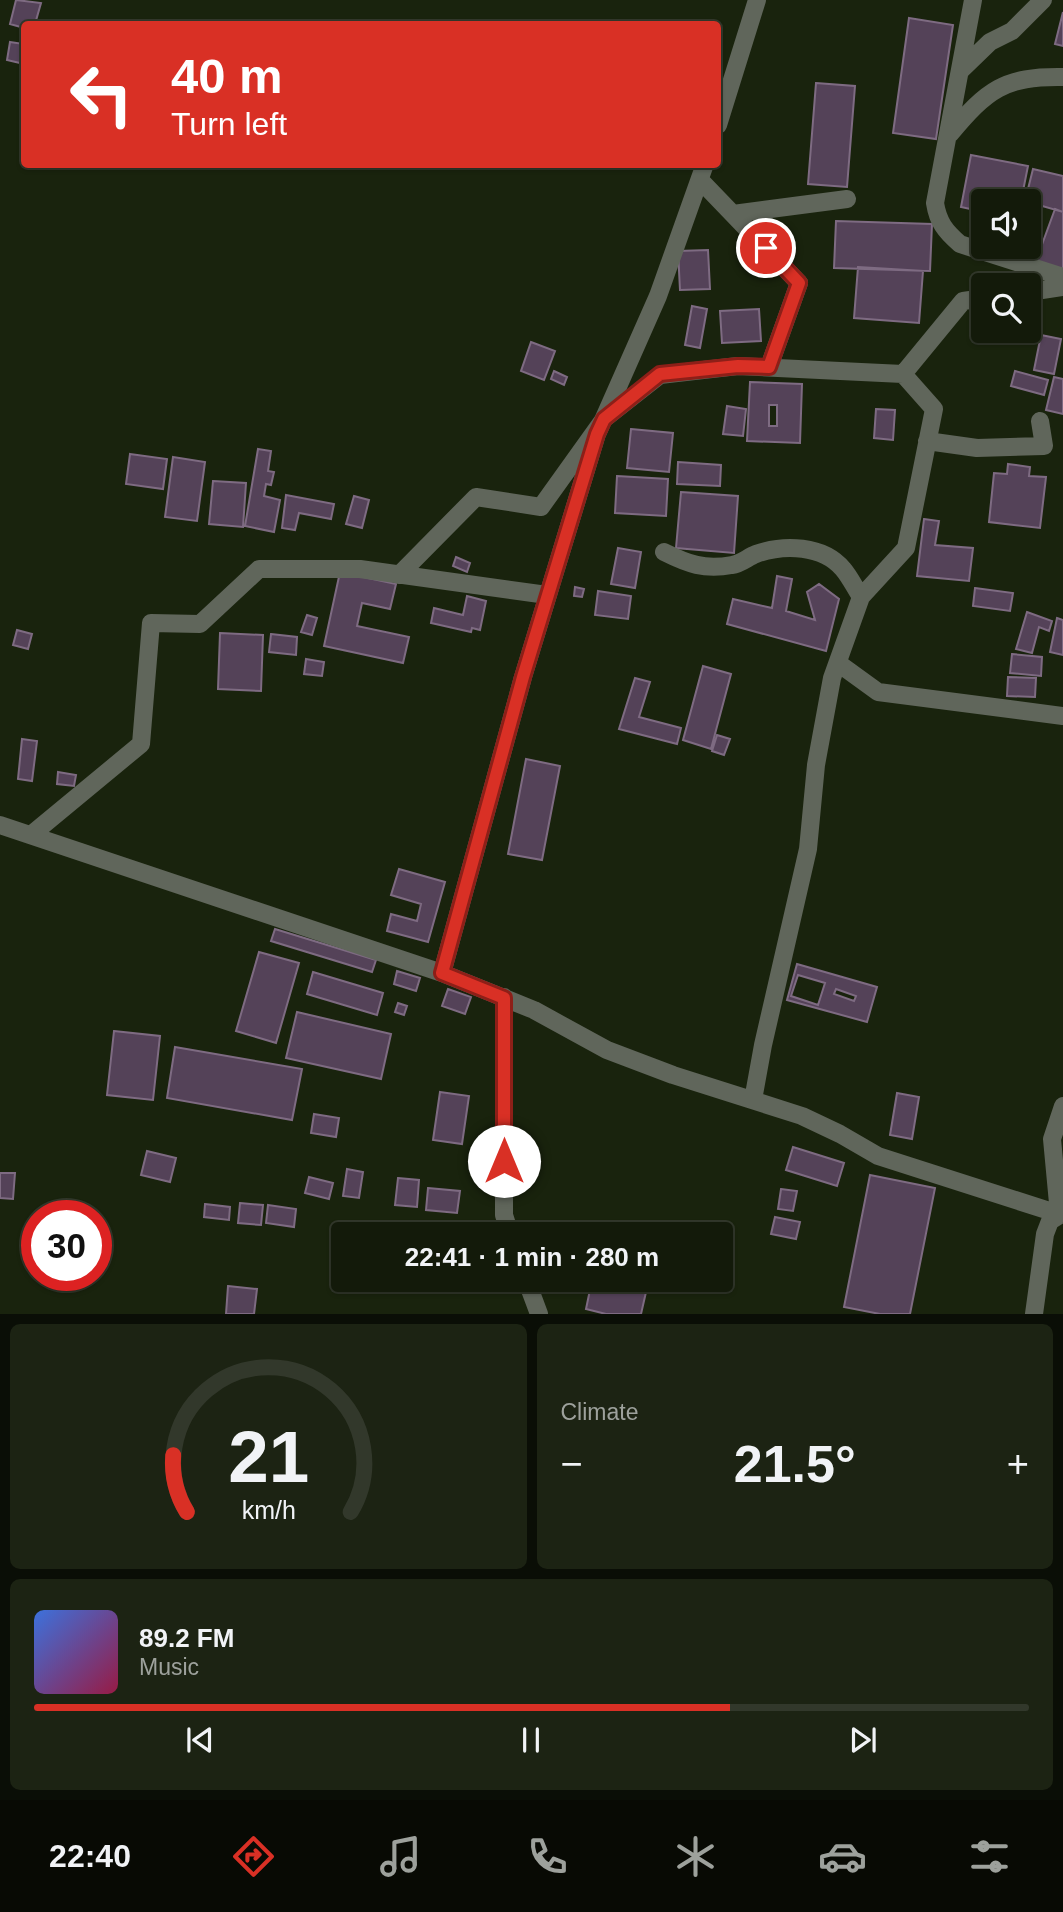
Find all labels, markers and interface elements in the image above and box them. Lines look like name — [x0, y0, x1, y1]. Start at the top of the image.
icon: left — [56, 49, 147, 140]
text: 40 m — [171, 49, 283, 103]
text: Turn left — [171, 106, 287, 142]
map controls — [971, 189, 1041, 343]
button: sound — [971, 189, 1041, 259]
pin — [736, 218, 796, 278]
icon: arrive — [747, 229, 785, 267]
button: search — [971, 273, 1041, 343]
position arrow — [467, 1124, 541, 1198]
speed limit sign: 30 — [21, 1200, 112, 1291]
text: 22:41 · 1 min · 280 m — [405, 1242, 659, 1272]
text: Climate — [561, 1399, 638, 1425]
text: 21 — [228, 1417, 309, 1498]
text: 21.5° — [734, 1435, 856, 1493]
text: − — [561, 1443, 583, 1485]
text: + — [1007, 1443, 1029, 1485]
text: km/h — [241, 1496, 295, 1524]
text: 89.2 FM — [139, 1623, 234, 1653]
text: Music — [139, 1654, 199, 1680]
icon: previous — [181, 1721, 219, 1759]
icon: pause — [512, 1721, 550, 1759]
icon: next — [844, 1721, 882, 1759]
icon: directions — [229, 1832, 278, 1881]
icon: music — [376, 1832, 425, 1881]
icon: phone — [523, 1832, 572, 1881]
icon: climate — [671, 1832, 720, 1881]
icon: car — [818, 1832, 867, 1881]
icon: filters — [965, 1832, 1014, 1881]
text: 22:40 — [49, 1838, 131, 1874]

